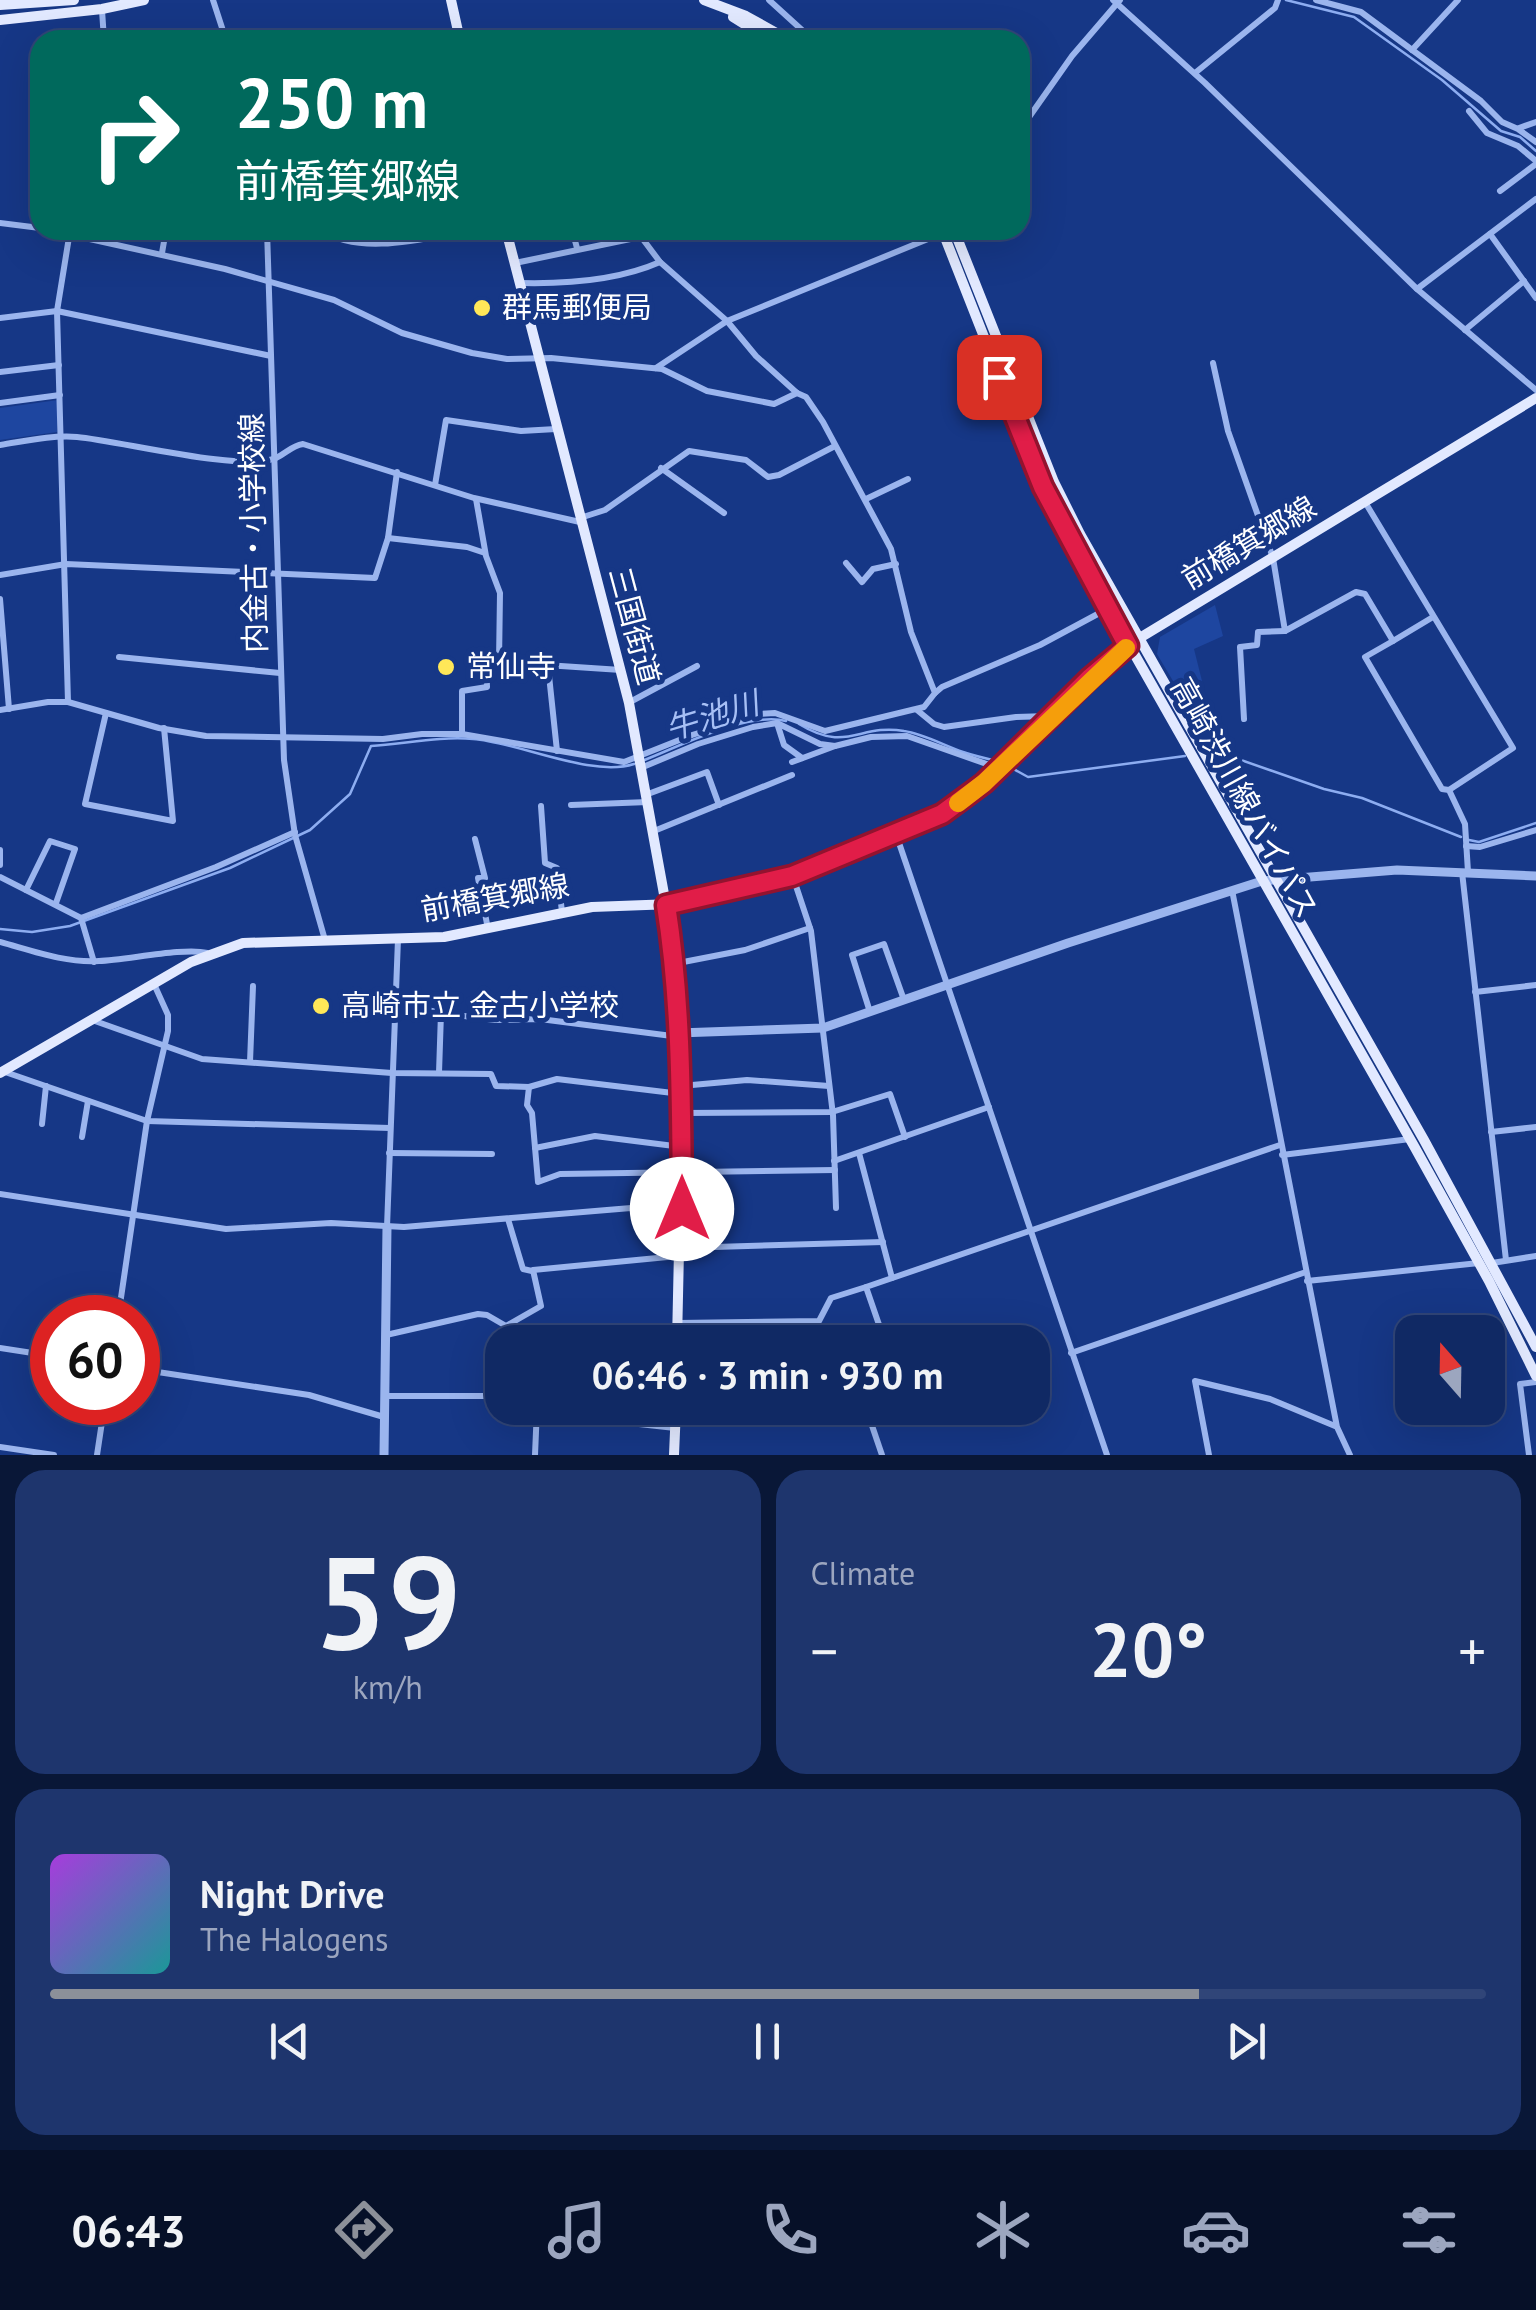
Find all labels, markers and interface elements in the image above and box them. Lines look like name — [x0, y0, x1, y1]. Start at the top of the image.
text: 250 m — [235, 57, 428, 147]
icon: right — [70, 70, 200, 200]
text: 前橋箕郷線 — [235, 151, 460, 209]
place label: 群馬郵便局 — [502, 287, 652, 326]
marker: 群馬郵便局 — [471, 297, 493, 319]
pin — [957, 335, 1042, 420]
icon: arrive — [972, 350, 1027, 405]
street label: 内金古・小学校線 — [231, 413, 274, 653]
street label: 前橋箕郷線 — [1174, 486, 1323, 597]
street label: 三国街道 — [601, 563, 670, 689]
place label: 常仙寺 — [466, 646, 556, 685]
marker: 常仙寺 — [435, 656, 457, 678]
street label: 高崎渋川線バイパス — [1163, 670, 1328, 925]
water label: 牛池川 — [660, 680, 767, 749]
street label: 前橋箕郷線 — [417, 864, 572, 929]
place label: 高崎市立 金古小学校 — [341, 985, 619, 1024]
marker: 高崎市立 金古小学校 — [310, 995, 332, 1017]
position arrow — [630, 1157, 734, 1261]
speed limit sign: 60 — [30, 1295, 160, 1425]
north arrow — [1395, 1315, 1505, 1425]
map controls — [1395, 1315, 1505, 1425]
text: 06:46 · 3 min · 930 m — [592, 1350, 943, 1399]
text: 59 — [314, 1517, 461, 1685]
text: Climate — [811, 1552, 915, 1594]
text: 20° — [1089, 1601, 1207, 1698]
text: − — [811, 1615, 838, 1686]
text: + — [1458, 1615, 1486, 1686]
text: km/h — [353, 1666, 423, 1708]
text: Night Drive — [200, 1869, 384, 1918]
text: The Halogens — [200, 1918, 388, 1960]
icon: previous — [262, 2014, 317, 2069]
icon: pause — [740, 2014, 795, 2069]
icon: next — [1219, 2014, 1274, 2069]
icon: directions — [329, 2195, 399, 2265]
icon: music — [542, 2195, 612, 2265]
icon: phone — [755, 2195, 825, 2265]
icon: climate — [968, 2195, 1038, 2265]
icon: car — [1181, 2195, 1251, 2265]
icon: filters — [1394, 2195, 1464, 2265]
text: 06:43 — [72, 2201, 186, 2259]

